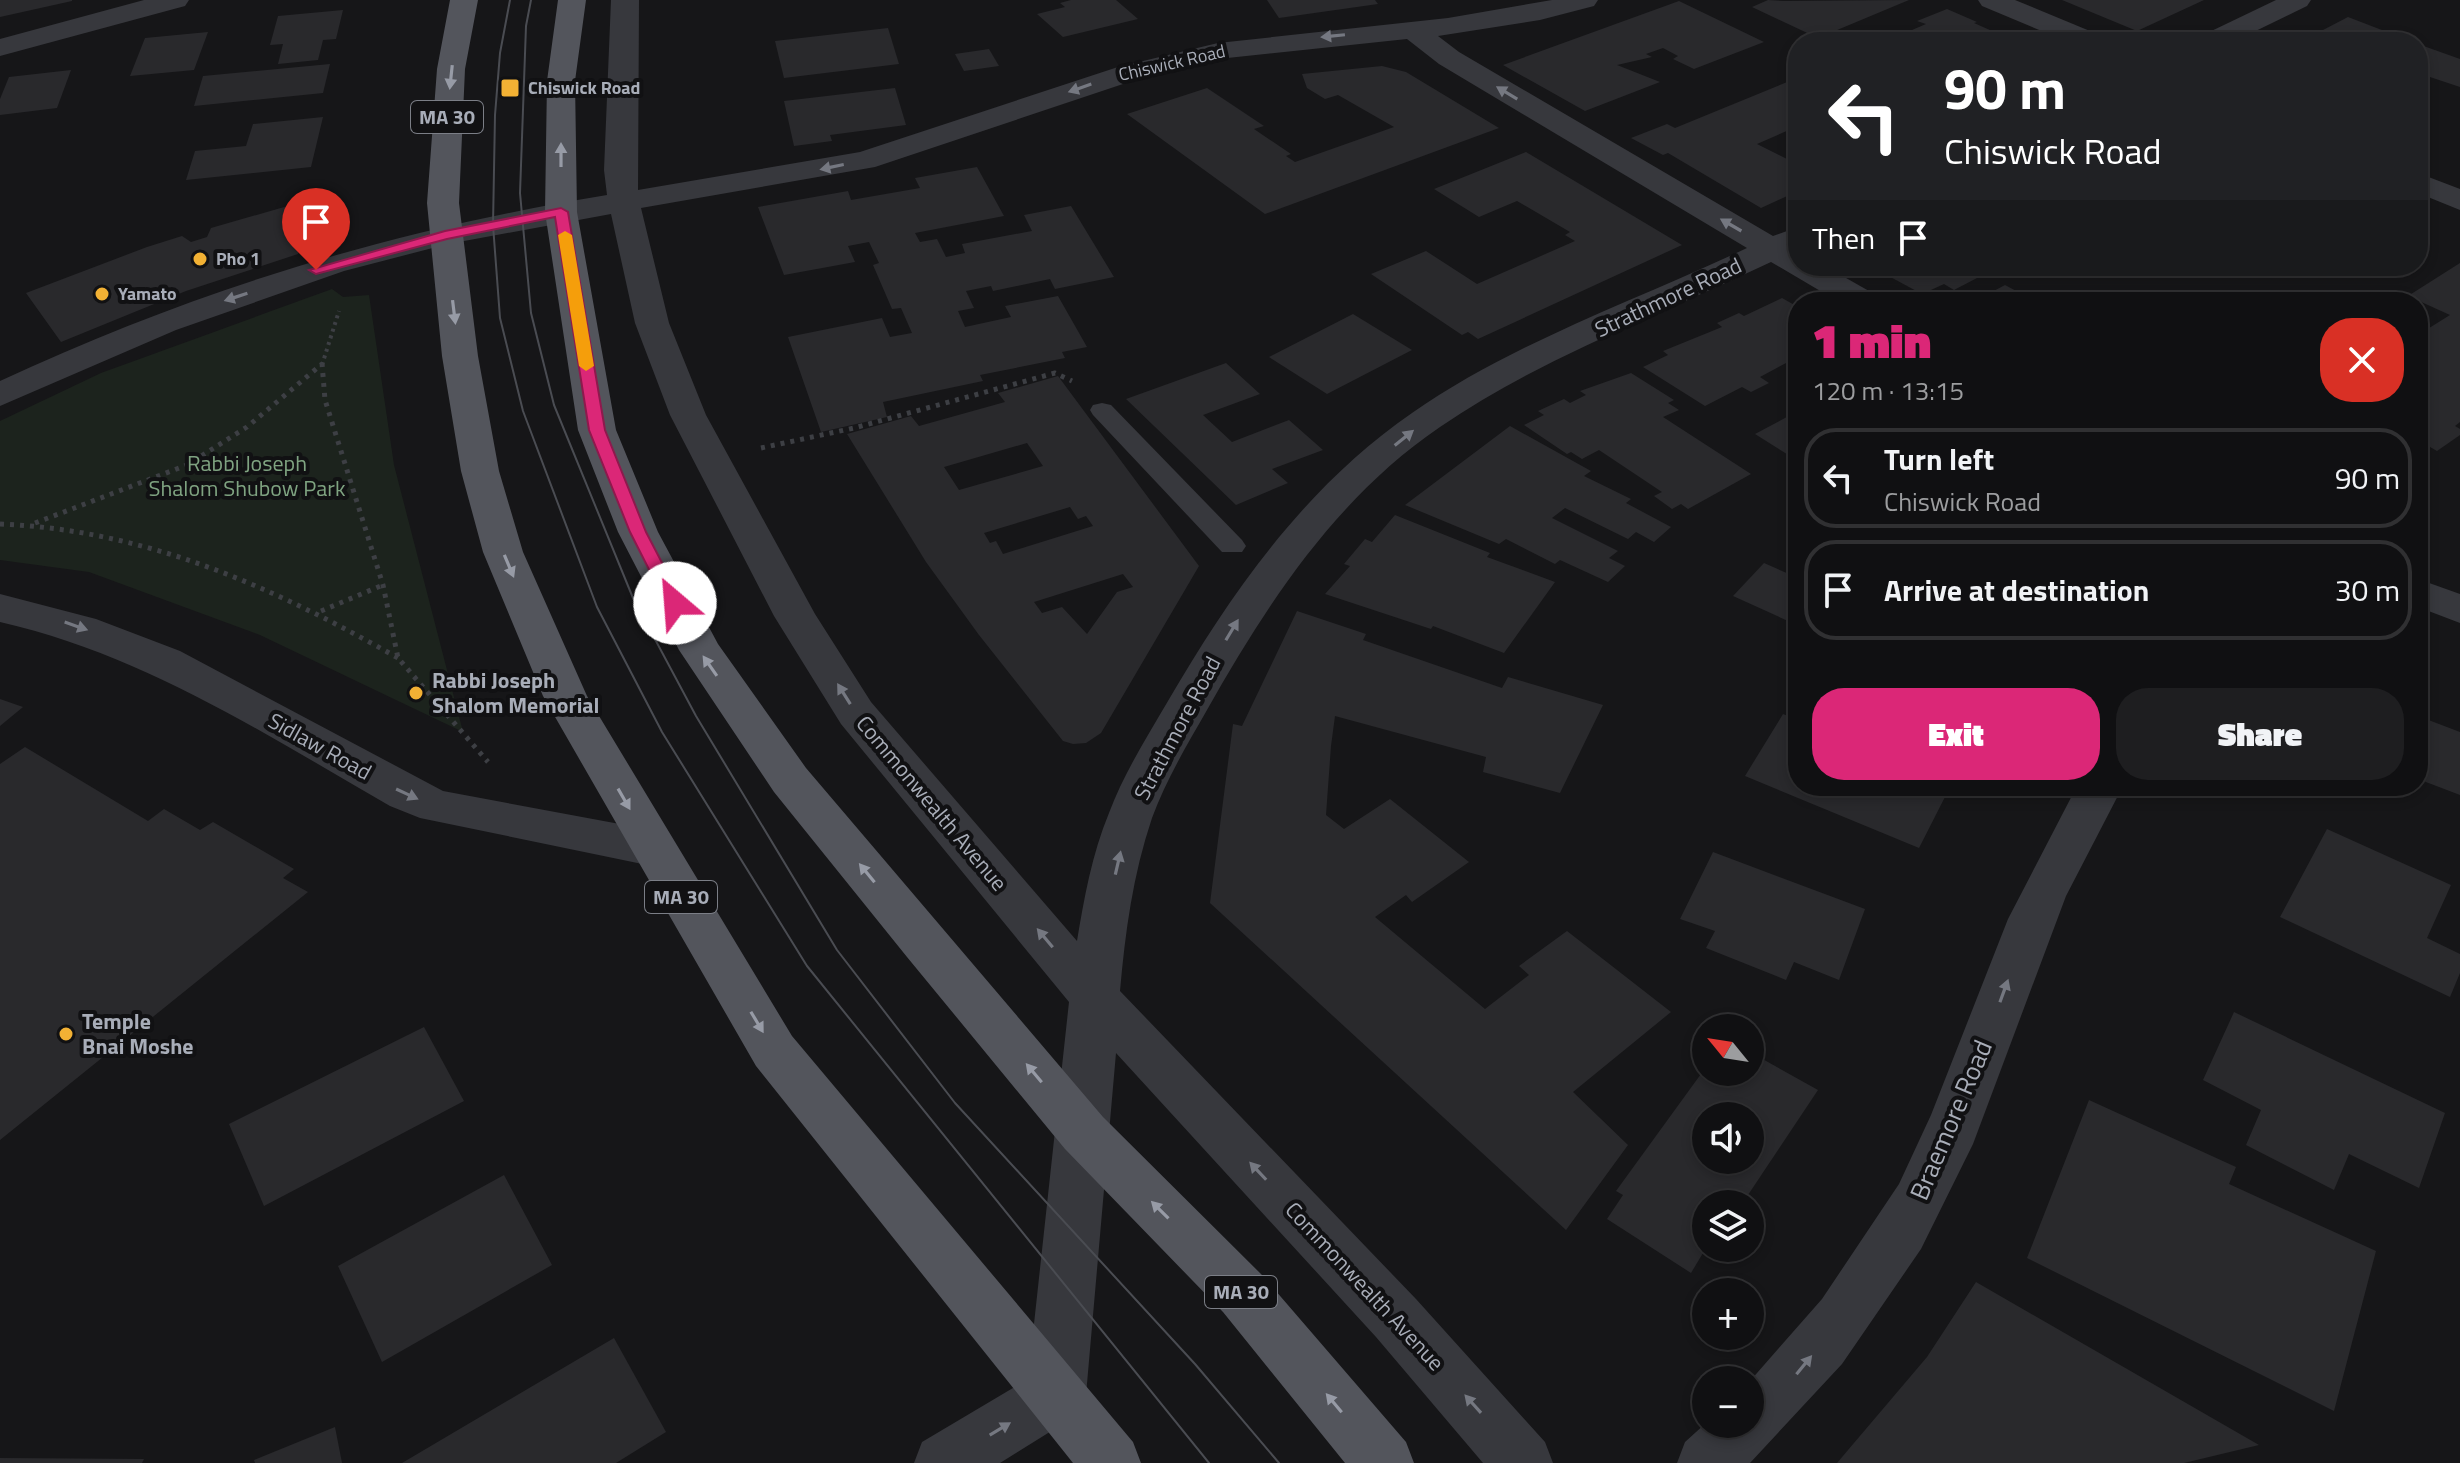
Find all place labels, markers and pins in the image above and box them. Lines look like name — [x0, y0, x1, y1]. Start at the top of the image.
place label: Chiswick Road — [528, 74, 640, 101]
marker: Chiswick Road — [499, 77, 521, 99]
pin — [282, 188, 350, 270]
place label: Pho 1 — [216, 245, 260, 272]
marker: Pho 1 — [191, 250, 209, 268]
place label: Yamato — [118, 280, 177, 307]
marker: Yamato — [93, 285, 111, 303]
place label: Rabbi Joseph Shalom Memorial — [432, 663, 600, 722]
marker: Rabbi Joseph Shalom Memorial — [407, 684, 425, 702]
place label: Temple Bnai Moshe — [82, 1004, 194, 1063]
marker: Temple Bnai Moshe — [57, 1025, 75, 1043]

